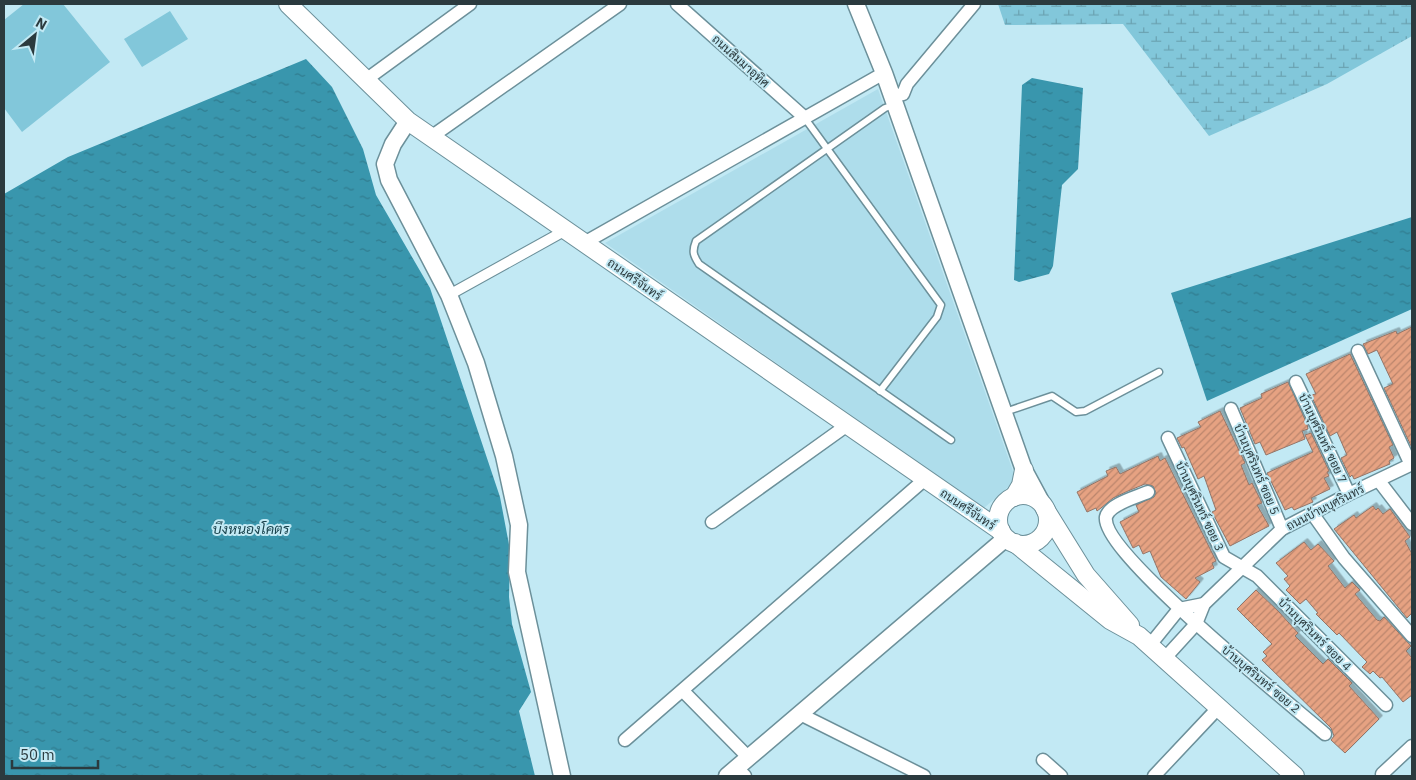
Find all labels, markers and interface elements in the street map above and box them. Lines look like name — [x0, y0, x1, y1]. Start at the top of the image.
north arrow — [10, 10, 60, 60]
text: N — [33, 13, 50, 34]
street label: ถนนสิมมาอุทิศ — [708, 31, 773, 92]
street label: ถนนศรีจันทร์ — [605, 255, 665, 303]
street label: บ้านบุศรินทร์ ซอย 7 — [1294, 391, 1350, 486]
street label: บ้านบุศรินทร์ ซอย 5 — [1229, 421, 1283, 518]
street label: บ้านบุศรินทร์ ซอย 3 — [1171, 459, 1227, 554]
street label: ถนนบ้านบุศรินทร์ — [1283, 481, 1368, 535]
street label: ถนนศรีจันทร์ — [938, 485, 999, 533]
water label: บึงหนองโคตร — [213, 520, 291, 538]
street label: บ้านบุศรินทร์ ซอย 4 — [1274, 594, 1355, 675]
street label: บ้านบุศรินทร์ ซอย 2 — [1218, 642, 1303, 718]
scale bar — [12, 738, 99, 770]
text: 50 m — [20, 745, 55, 764]

